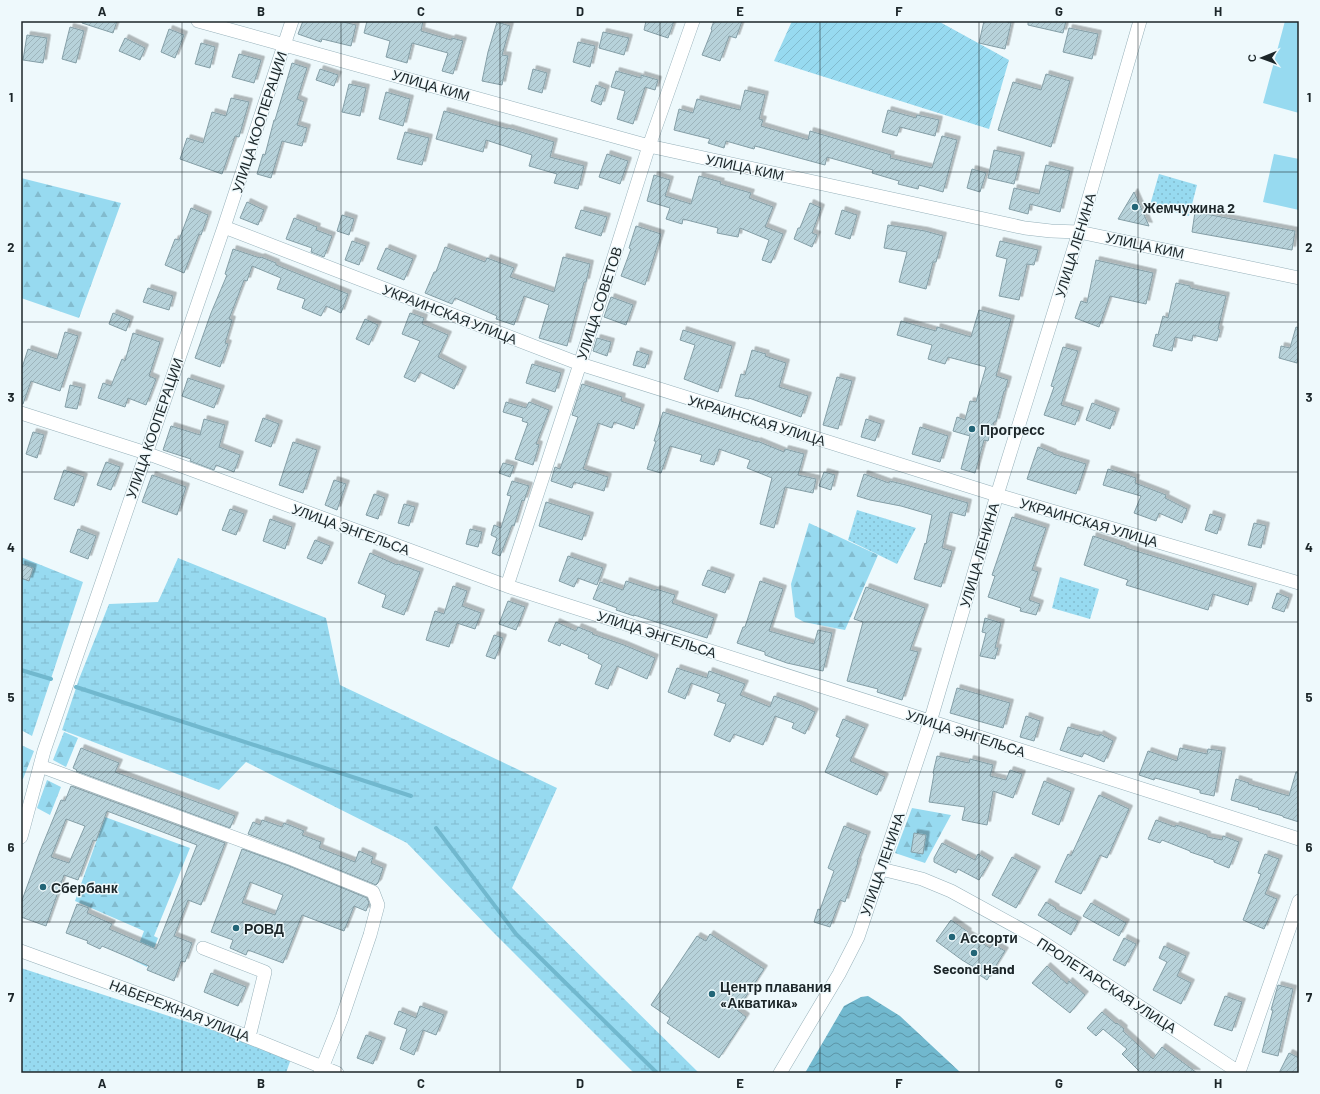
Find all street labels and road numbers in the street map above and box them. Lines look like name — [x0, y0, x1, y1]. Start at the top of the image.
street label: УЛИЦА КООПЕРАЦИИ — [228, 49, 290, 195]
street label: УЛИЦА КИМ — [390, 66, 472, 104]
street label: УЛИЦА КИМ — [704, 150, 786, 184]
street label: УЛИЦА ЛЕНИНА — [1051, 190, 1099, 299]
street label: УЛИЦА КИМ — [1104, 228, 1186, 262]
street label: УЛИЦА СОВЕТОВ — [573, 244, 625, 362]
street label: УКРАИНСКАЯ УЛИЦА — [380, 280, 520, 348]
street label: УЛИЦА КООПЕРАЦИИ — [122, 355, 186, 501]
street label: УКРАИНСКАЯ УЛИЦА — [686, 391, 828, 449]
street label: УКРАИНСКАЯ УЛИЦА — [1018, 494, 1161, 550]
street label: УЛИЦА ЭНГЕЛЬСА — [290, 500, 413, 558]
street label: УЛИЦА ЛЕНИНА — [956, 500, 1002, 609]
street label: УЛИЦА ЭНГЕЛЬСА — [595, 607, 719, 662]
street label: УЛИЦА ЭНГЕЛЬСА — [904, 706, 1028, 761]
street label: УЛИЦА ЛЕНИНА — [856, 809, 908, 918]
street label: ПРОЛЕТАРСКАЯ УЛИЦА — [1034, 934, 1180, 1037]
street label: НАБЕРЕЖНАЯ УЛИЦА — [107, 975, 253, 1045]

